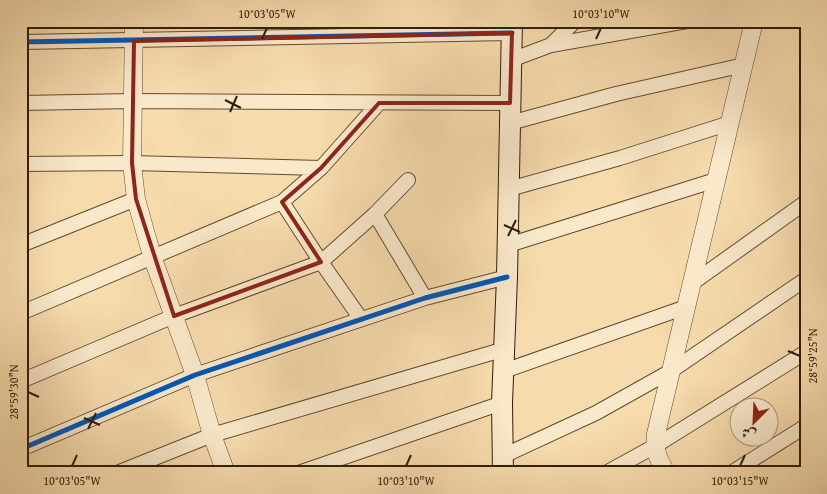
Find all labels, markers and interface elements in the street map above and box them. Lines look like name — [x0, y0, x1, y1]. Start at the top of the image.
text: 10°03'05"W — [238, 5, 297, 22]
text: 10°03'10"W — [572, 5, 631, 22]
text: 28°59'25"N — [804, 328, 821, 384]
text: 28°59'30"N — [5, 364, 22, 420]
north arrow — [730, 396, 780, 446]
text: ش — [738, 422, 759, 446]
text: 10°03'05"W — [43, 472, 102, 489]
text: 10°03'10"W — [377, 472, 436, 489]
text: 10°03'15"W — [711, 472, 770, 489]

